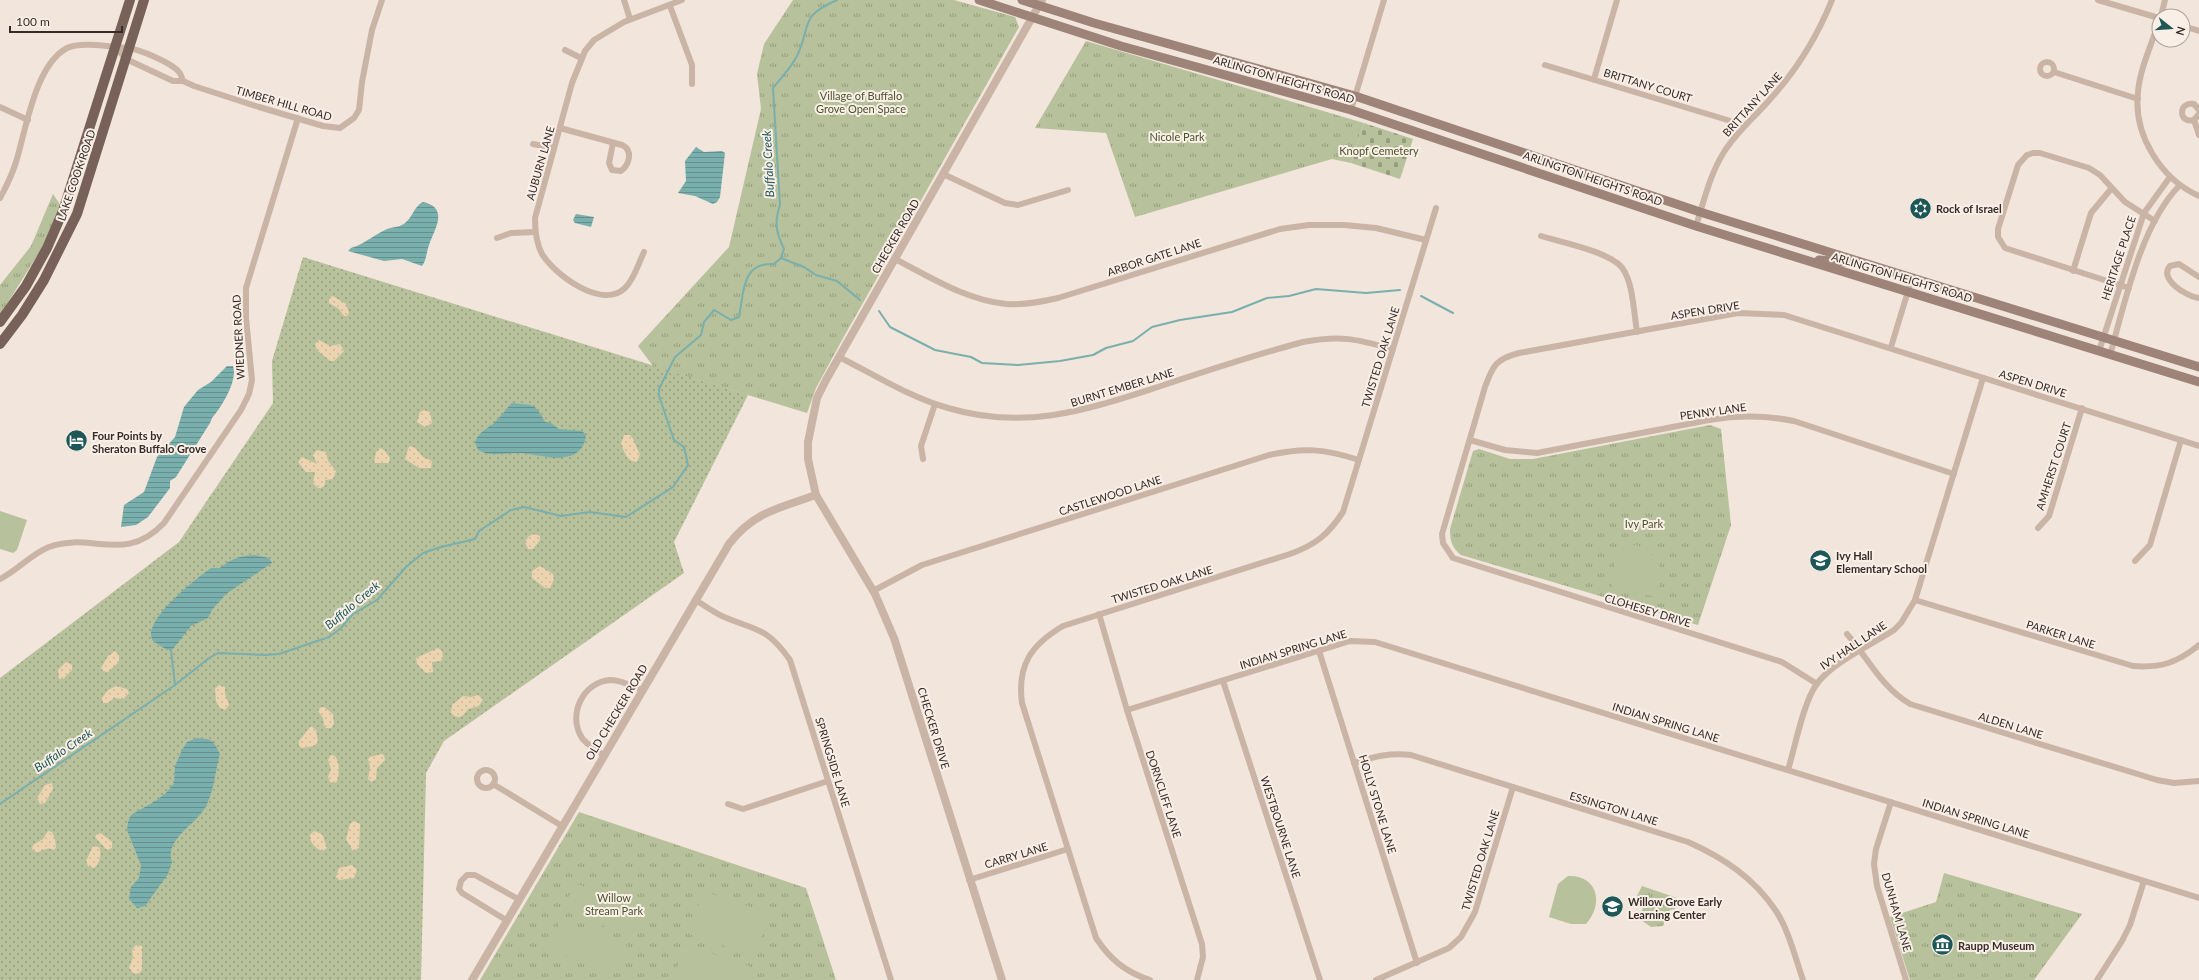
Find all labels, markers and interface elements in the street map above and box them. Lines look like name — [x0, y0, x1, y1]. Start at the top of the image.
scale bar — [10, 8, 122, 34]
north arrow — [2151, 8, 2191, 48]
text: 100 m — [16, 14, 50, 29]
text: N — [2174, 25, 2188, 37]
street label: ARLINGTON HEIGHTS ROAD — [1212, 53, 1356, 105]
street label: BRITTANY COURT — [1602, 65, 1694, 105]
street label: BRITTANY LANE — [1720, 69, 1784, 139]
street label: TIMBER HILL ROAD — [234, 83, 334, 123]
park label: Village of Buffalo Grove Open Space — [816, 89, 906, 115]
street label: AUBURN LANE — [523, 124, 557, 202]
street label: LAKE COOK ROAD — [54, 128, 98, 222]
water label: Buffalo Creek — [759, 130, 777, 198]
park label: Nicole Park — [1149, 130, 1205, 143]
park label: Knopf Cemetery — [1339, 144, 1419, 157]
street label: ARLINGTON HEIGHTS ROAD — [1522, 148, 1664, 208]
synagogue icon: Rock of Israel — [1908, 195, 1934, 221]
street label: CHECKER ROAD — [868, 196, 922, 276]
place label: Rock of Israel — [1936, 202, 2002, 215]
street label: HERITAGE PLACE — [2098, 214, 2138, 302]
street label: ARBOR GATE LANE — [1105, 236, 1203, 278]
street label: ARLINGTON HEIGHTS ROAD — [1830, 249, 1974, 305]
street label: WIEDNER ROAD — [229, 294, 247, 380]
street label: ASPEN DRIVE — [1670, 298, 1740, 322]
street label: TWISTED OAK LANE — [1358, 305, 1402, 409]
street label: BURNT EMBER LANE — [1069, 365, 1175, 409]
street label: ASPEN DRIVE — [1998, 367, 2068, 399]
street label: PENNY LANE — [1679, 400, 1747, 422]
street label: AMHERST COURT — [2033, 420, 2073, 512]
hotel icon: Four Points by Sheraton Buffalo Grove — [63, 428, 89, 454]
place label: Four Points by Sheraton Buffalo Grove — [92, 429, 207, 455]
street label: CASTLEWOOD LANE — [1057, 472, 1163, 518]
park label: Ivy Park — [1625, 517, 1664, 530]
school or university icon: Ivy Hall Elementary School — [1808, 548, 1834, 574]
place label: Ivy Hall Elementary School — [1836, 549, 1927, 575]
street label: TWISTED OAK LANE — [1110, 562, 1214, 606]
water label: Buffalo Creek — [322, 578, 383, 632]
street label: CLOHESEY DRIVE — [1603, 591, 1693, 629]
street label: PARKER LANE — [2025, 617, 2097, 651]
street label: IVY HALL LANE — [1817, 618, 1889, 672]
street label: INDIAN SPRING LANE — [1238, 627, 1348, 671]
street label: OLD CHECKER ROAD — [582, 662, 650, 762]
street label: CHECKER DRIVE — [915, 686, 953, 770]
street label: INDIAN SPRING LANE — [1611, 700, 1721, 744]
street label: ALDEN LANE — [1977, 709, 2045, 741]
street label: SPRINGSIDE LANE — [813, 715, 853, 809]
water label: Buffalo Creek — [31, 725, 95, 775]
street label: DORNCLIFF LANE — [1144, 749, 1184, 839]
street label: HOLLY STONE LANE — [1357, 753, 1399, 855]
street label: WESTBOURNE LANE — [1258, 774, 1304, 880]
street label: ESSINGTON LANE — [1568, 788, 1660, 828]
street label: INDIAN SPRING LANE — [1921, 796, 2031, 840]
street label: TWISTED OAK LANE — [1458, 808, 1502, 912]
street label: CARRY LANE — [983, 839, 1049, 871]
street label: DUNHAM LANE — [1880, 871, 1914, 953]
park label: Willow Stream Park — [585, 891, 643, 917]
school or university icon: Willow Grove Early Learning Center — [1600, 894, 1626, 920]
place label: Willow Grove Early Learning Center — [1628, 895, 1722, 921]
museum icon: Raupp Museum — [1930, 932, 1956, 958]
place label: Raupp Museum — [1958, 939, 2035, 952]

